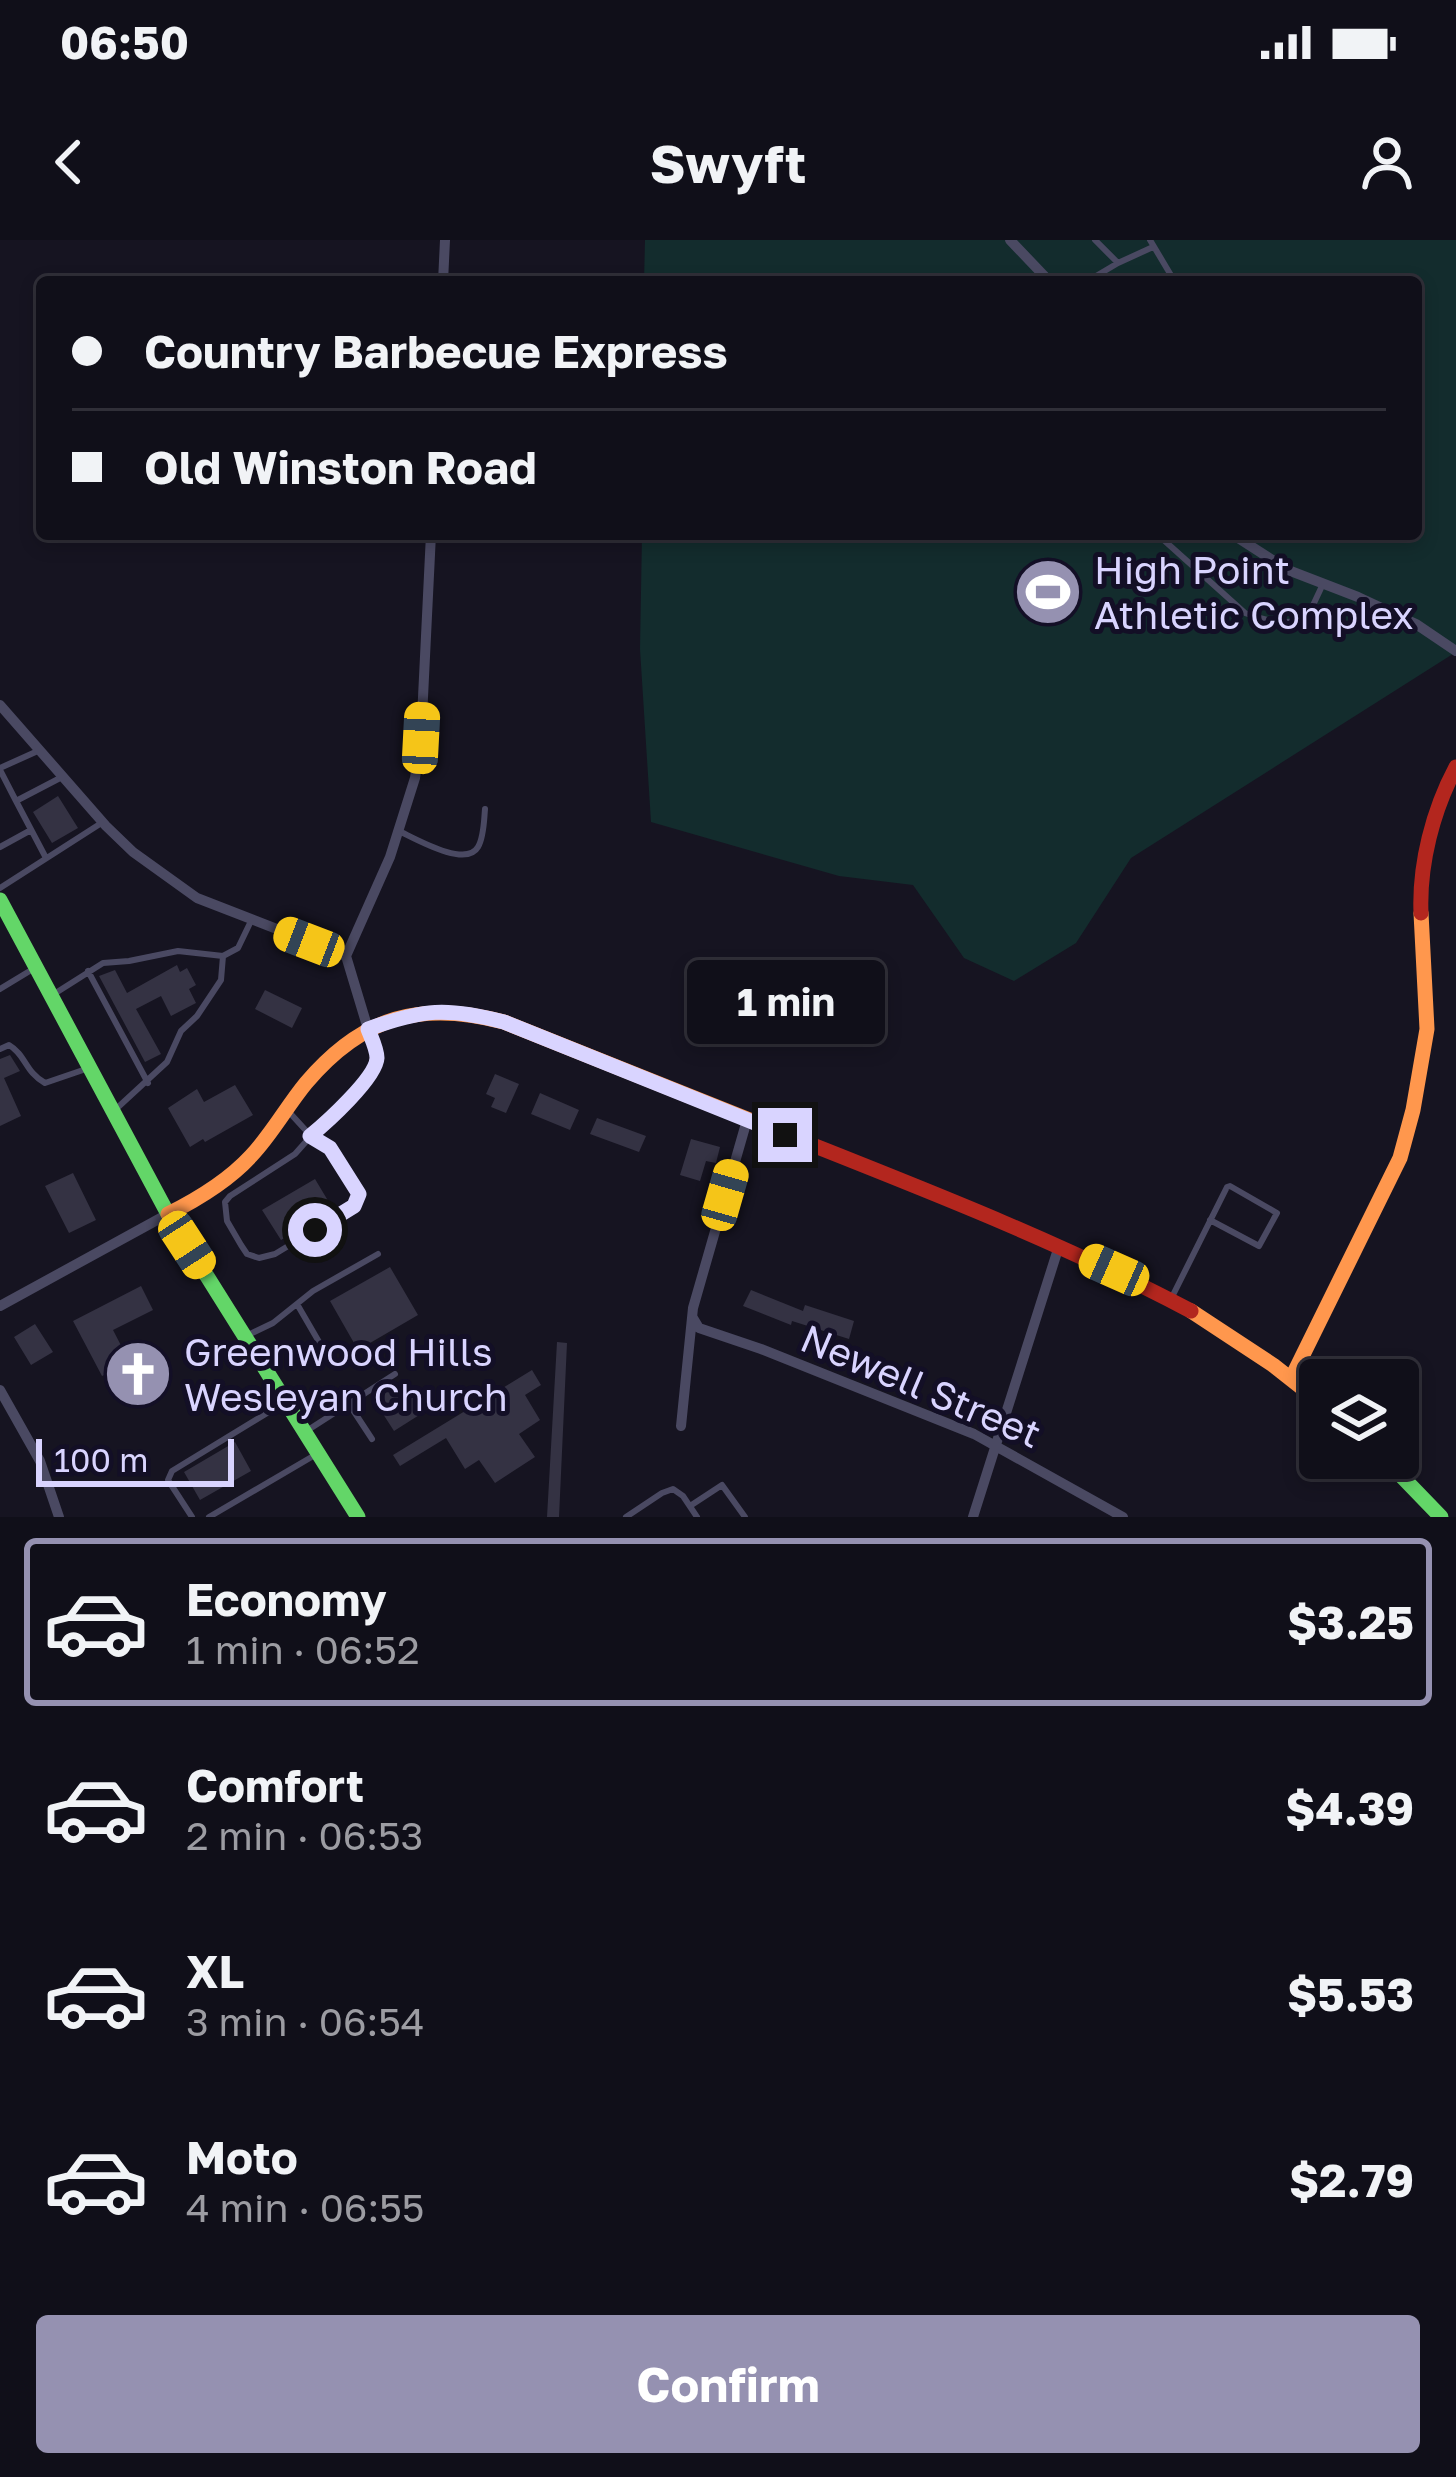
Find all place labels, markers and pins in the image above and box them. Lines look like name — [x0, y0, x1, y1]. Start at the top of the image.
place label: High Point Athletic Complex — [1094, 546, 1414, 638]
sports icon: High Point Athletic Complex — [1013, 557, 1083, 627]
place label: Greenwood Hills Wesleyan Church — [184, 1328, 508, 1420]
church icon: Greenwood Hills Wesleyan Church — [103, 1339, 173, 1409]

